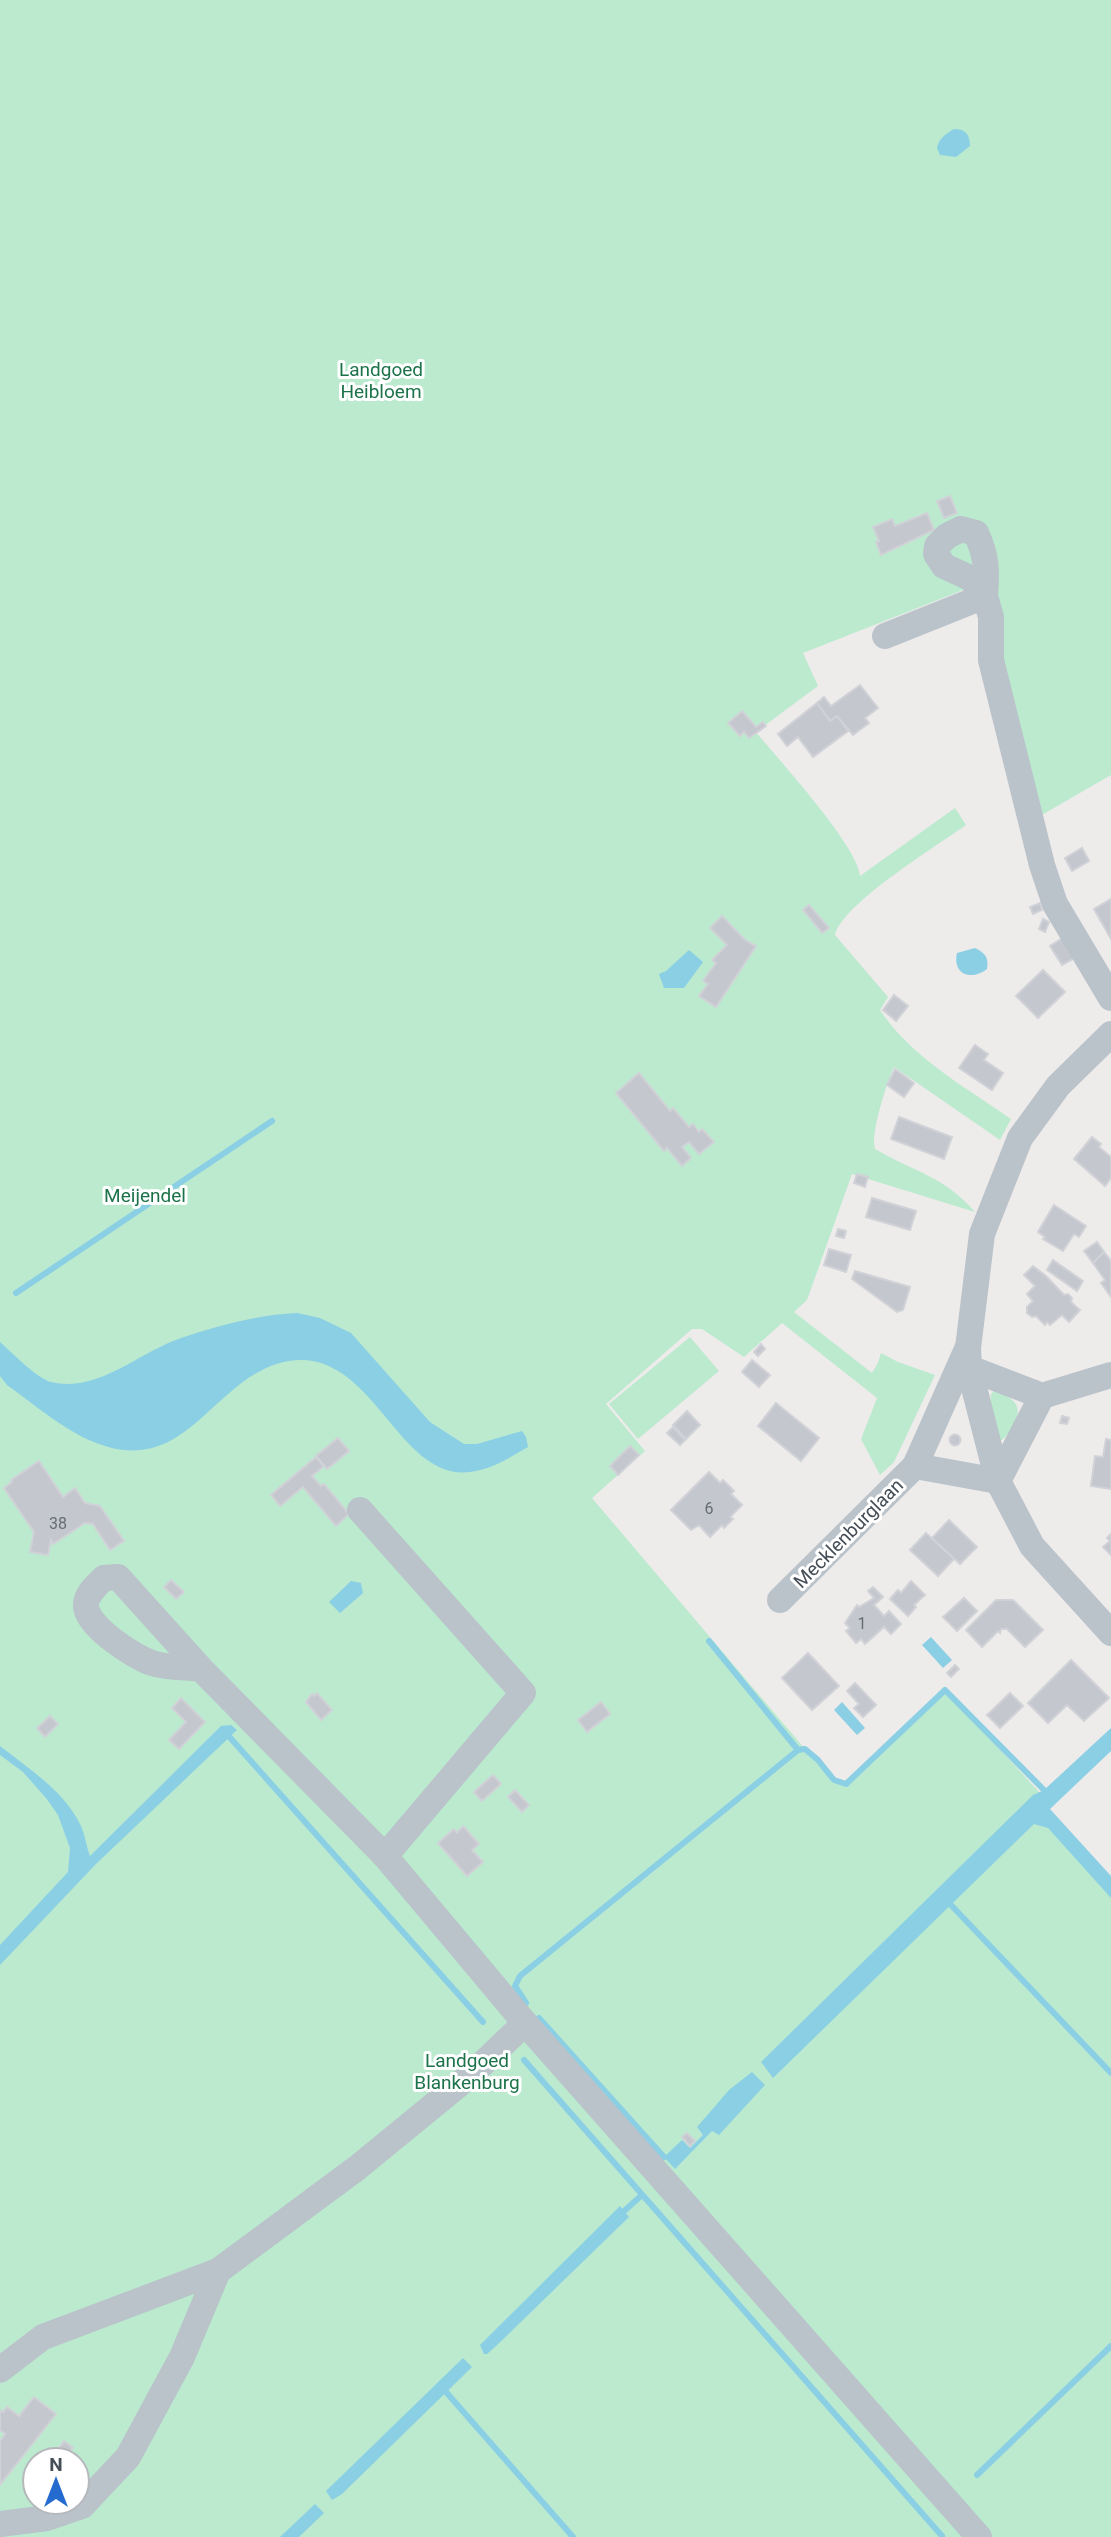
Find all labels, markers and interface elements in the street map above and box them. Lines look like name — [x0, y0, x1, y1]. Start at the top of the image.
park label: Landgoed Heibloem — [339, 358, 423, 403]
park label: Meijendel — [104, 1184, 186, 1207]
street label: Mecklenburglaan — [789, 1474, 908, 1593]
house number: 6 — [705, 1499, 714, 1518]
house number: 38 — [49, 1514, 67, 1533]
house number: 1 — [858, 1614, 867, 1633]
park label: Landgoed Blankenburg — [414, 2049, 520, 2094]
north arrow — [21, 2446, 91, 2516]
text: N — [49, 2453, 63, 2476]

